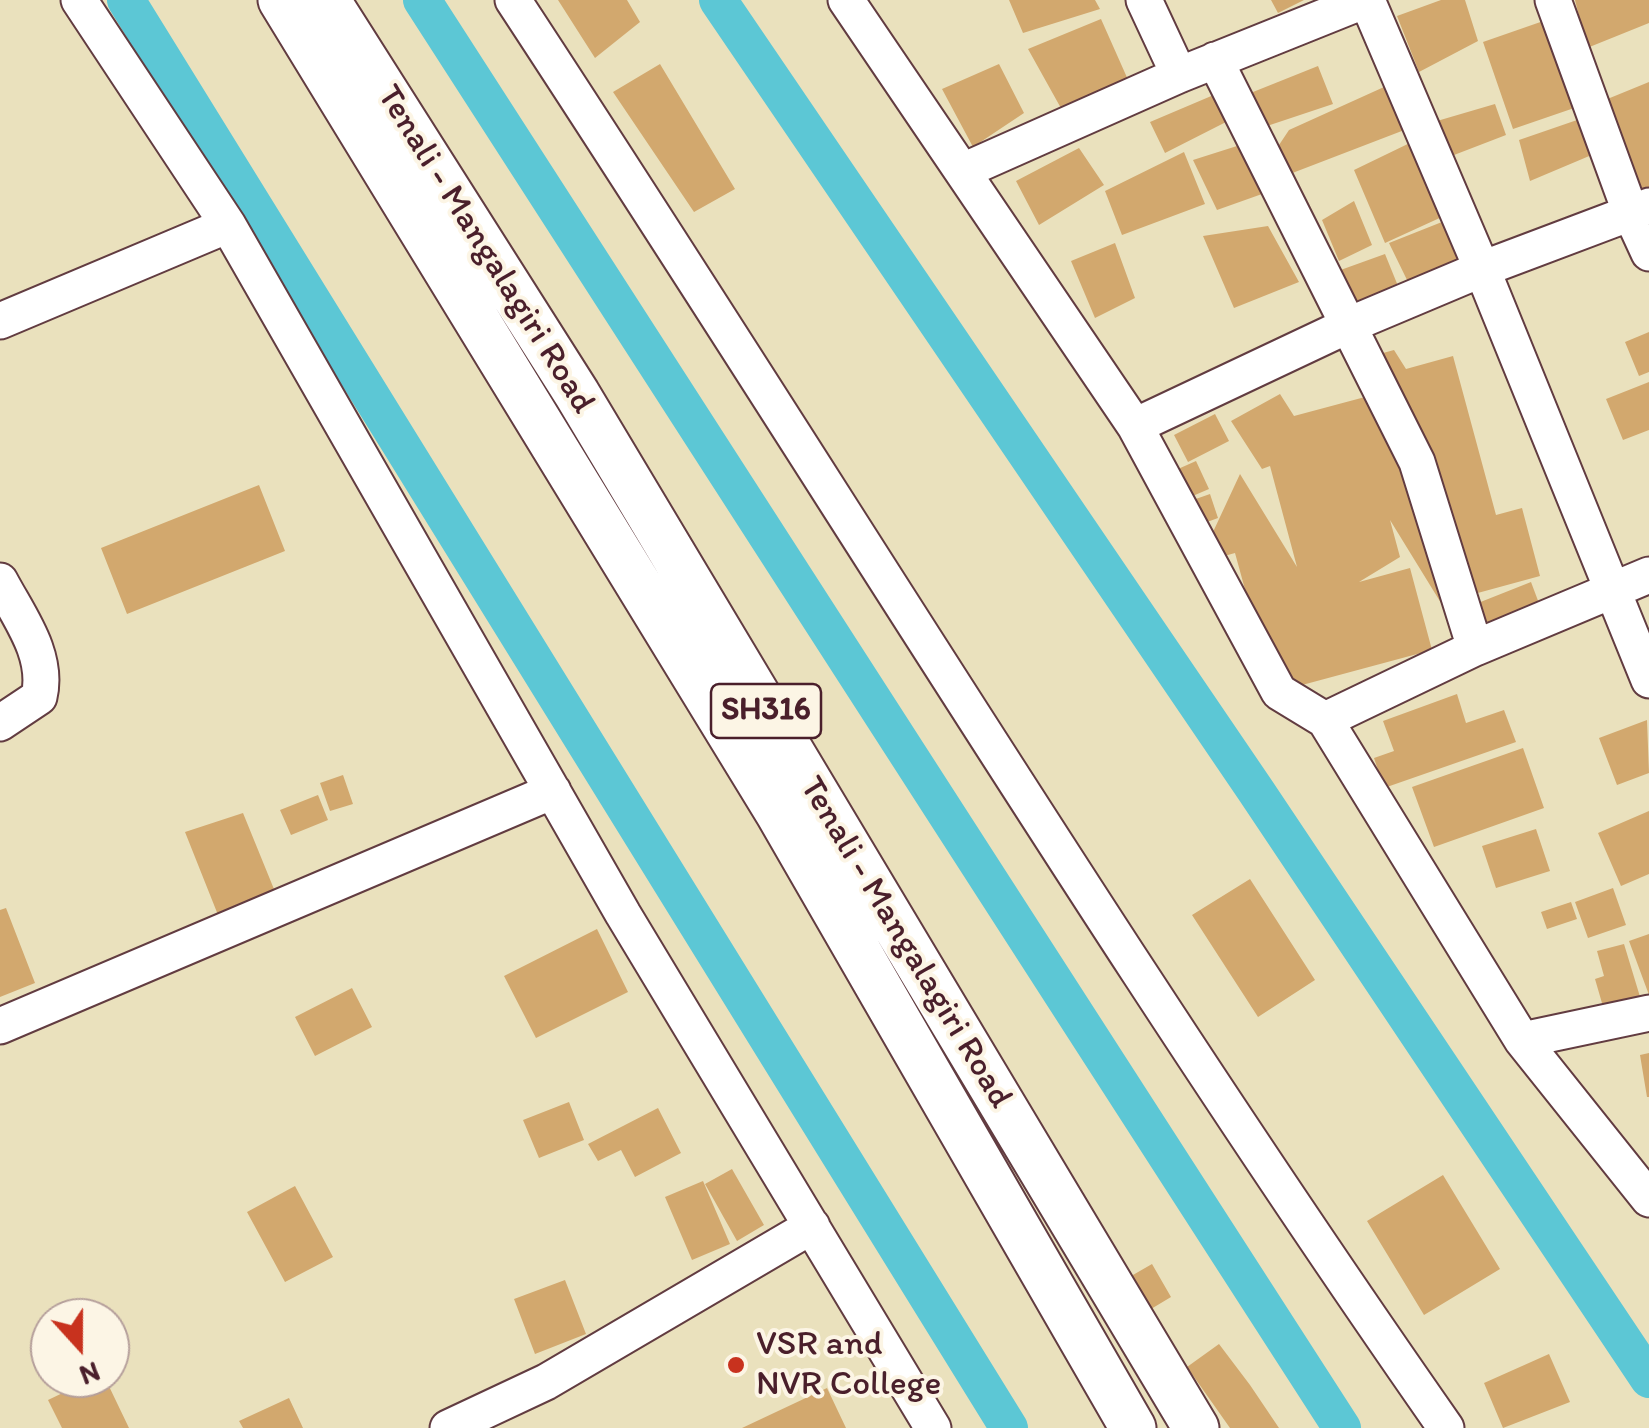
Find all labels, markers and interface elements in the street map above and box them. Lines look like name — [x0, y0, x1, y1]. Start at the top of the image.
street label: Tenali - Mangalagiri Road — [367, 78, 603, 422]
road number: SH316 — [711, 684, 821, 738]
street label: Tenali - Mangalagiri Road — [789, 770, 1021, 1116]
north arrow — [30, 1298, 130, 1398]
place label: VSR and NVR College — [756, 1324, 941, 1406]
marker: VSR and NVR College — [725, 1354, 747, 1376]
text: N — [75, 1355, 105, 1393]

